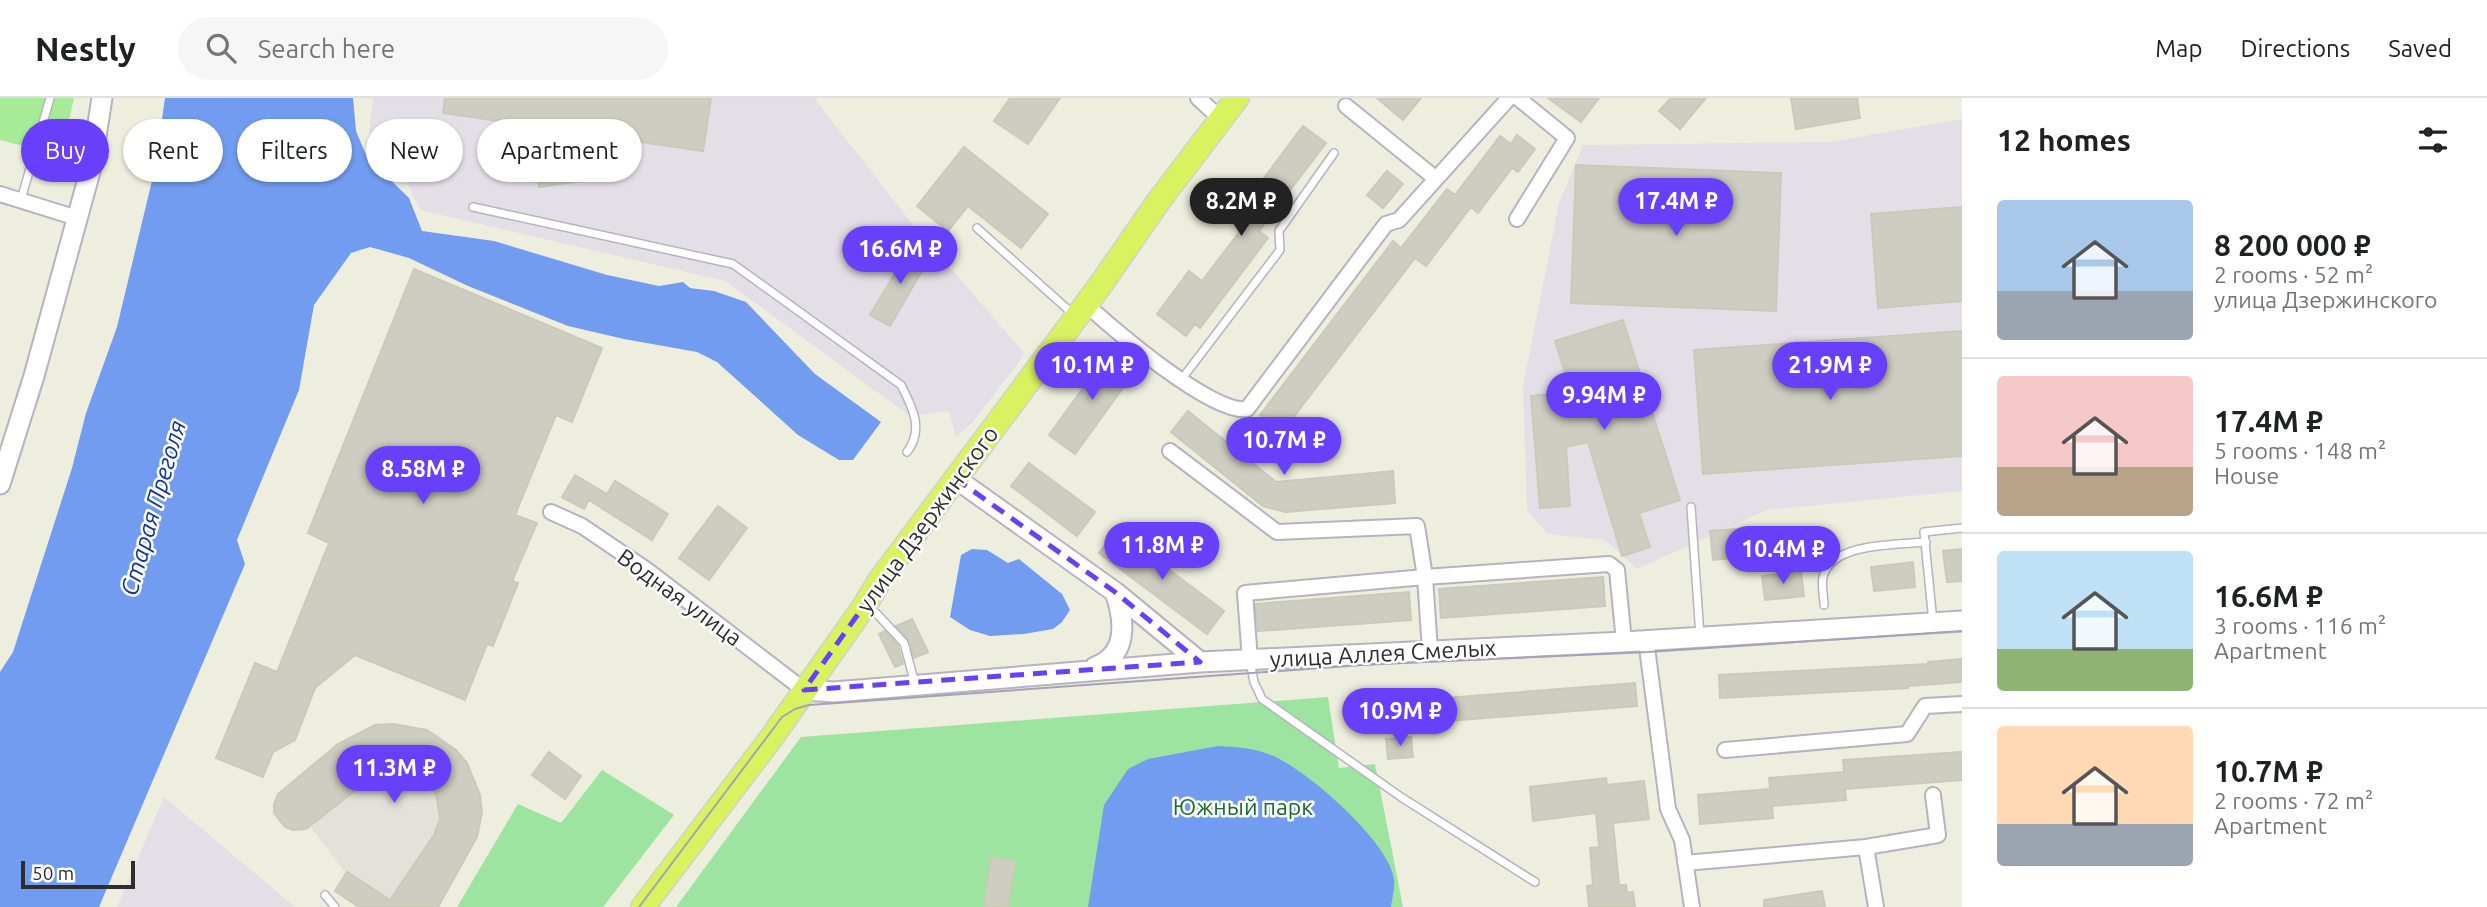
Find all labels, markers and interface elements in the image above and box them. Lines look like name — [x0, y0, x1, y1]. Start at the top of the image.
search box — [178, 17, 668, 80]
icon: search — [202, 29, 240, 67]
text: Nestly — [35, 30, 136, 67]
text: Search here — [258, 34, 395, 63]
text: Map — [2155, 35, 2202, 62]
text: Directions — [2240, 35, 2350, 62]
text: Saved — [2388, 35, 2452, 62]
chip: Buy — [21, 119, 109, 182]
chip: Rent — [123, 119, 223, 182]
chip: Filters — [237, 119, 352, 182]
chip: New — [366, 119, 463, 182]
chip: Apartment — [477, 119, 642, 182]
icon: filters — [2414, 121, 2452, 159]
text: 12 homes — [1997, 123, 2131, 157]
pin: 8.2M ₽ — [1184, 178, 1298, 238]
pin: 17.4M ₽ — [1611, 178, 1741, 238]
text: 8.2M ₽ — [1206, 188, 1276, 213]
text: 17.4M ₽ — [1634, 188, 1718, 213]
pin: 16.6M ₽ — [835, 226, 965, 286]
icon: home — [2053, 228, 2137, 312]
text: 8 200 000 ₽ — [2214, 228, 2371, 262]
text: 16.6M ₽ — [858, 236, 942, 261]
text: 2 rooms · 52 m² — [2214, 262, 2373, 287]
text: улица Дзержинского — [2214, 287, 2438, 312]
pin: 10.1M ₽ — [1027, 342, 1157, 402]
pin: 21.9M ₽ — [1765, 342, 1895, 402]
text: 10.1M ₽ — [1050, 352, 1134, 377]
text: 21.9M ₽ — [1788, 352, 1872, 377]
pin: 9.94M ₽ — [1539, 372, 1669, 432]
text: 9.94M ₽ — [1562, 382, 1646, 407]
icon: home — [2053, 404, 2137, 488]
text: 17.4M ₽ — [2214, 404, 2323, 438]
water label: Старая Преголя — [115, 417, 191, 599]
pin: 10.7M ₽ — [1219, 418, 1349, 477]
street label: улица Дзержинского — [851, 421, 1003, 617]
text: 10.7M ₽ — [1242, 427, 1326, 452]
text: 5 rooms · 148 m² — [2214, 438, 2386, 463]
pin: 8.58M ₽ — [358, 446, 488, 506]
text: 8.58M ₽ — [381, 456, 465, 481]
text: House — [2214, 463, 2279, 488]
pin: 11.8M ₽ — [1097, 522, 1227, 582]
pin: 10.4M ₽ — [1718, 526, 1848, 586]
text: 11.8M ₽ — [1120, 532, 1204, 557]
text: 10.4M ₽ — [1741, 536, 1825, 561]
street label: Водная улица — [613, 544, 747, 650]
icon: home — [2053, 579, 2137, 663]
text: 16.6M ₽ — [2214, 579, 2323, 613]
text: 3 rooms · 116 m² — [2214, 613, 2386, 638]
street label: улица Аллея Смелых — [1269, 635, 1497, 671]
text: Apartment — [2214, 638, 2327, 663]
pin: 10.9M ₽ — [1335, 688, 1465, 748]
text: 10.9M ₽ — [1358, 698, 1442, 723]
pin: 11.3M ₽ — [329, 746, 459, 805]
icon: home — [2053, 754, 2137, 838]
text: 10.7M ₽ — [2214, 754, 2323, 788]
text: 11.3M ₽ — [352, 755, 436, 780]
text: 2 rooms · 72 m² — [2214, 788, 2373, 813]
park label: Южный парк — [1173, 794, 1313, 819]
text: Apartment — [2214, 813, 2327, 838]
scale bar — [21, 858, 135, 890]
text: 50 m — [32, 862, 74, 884]

